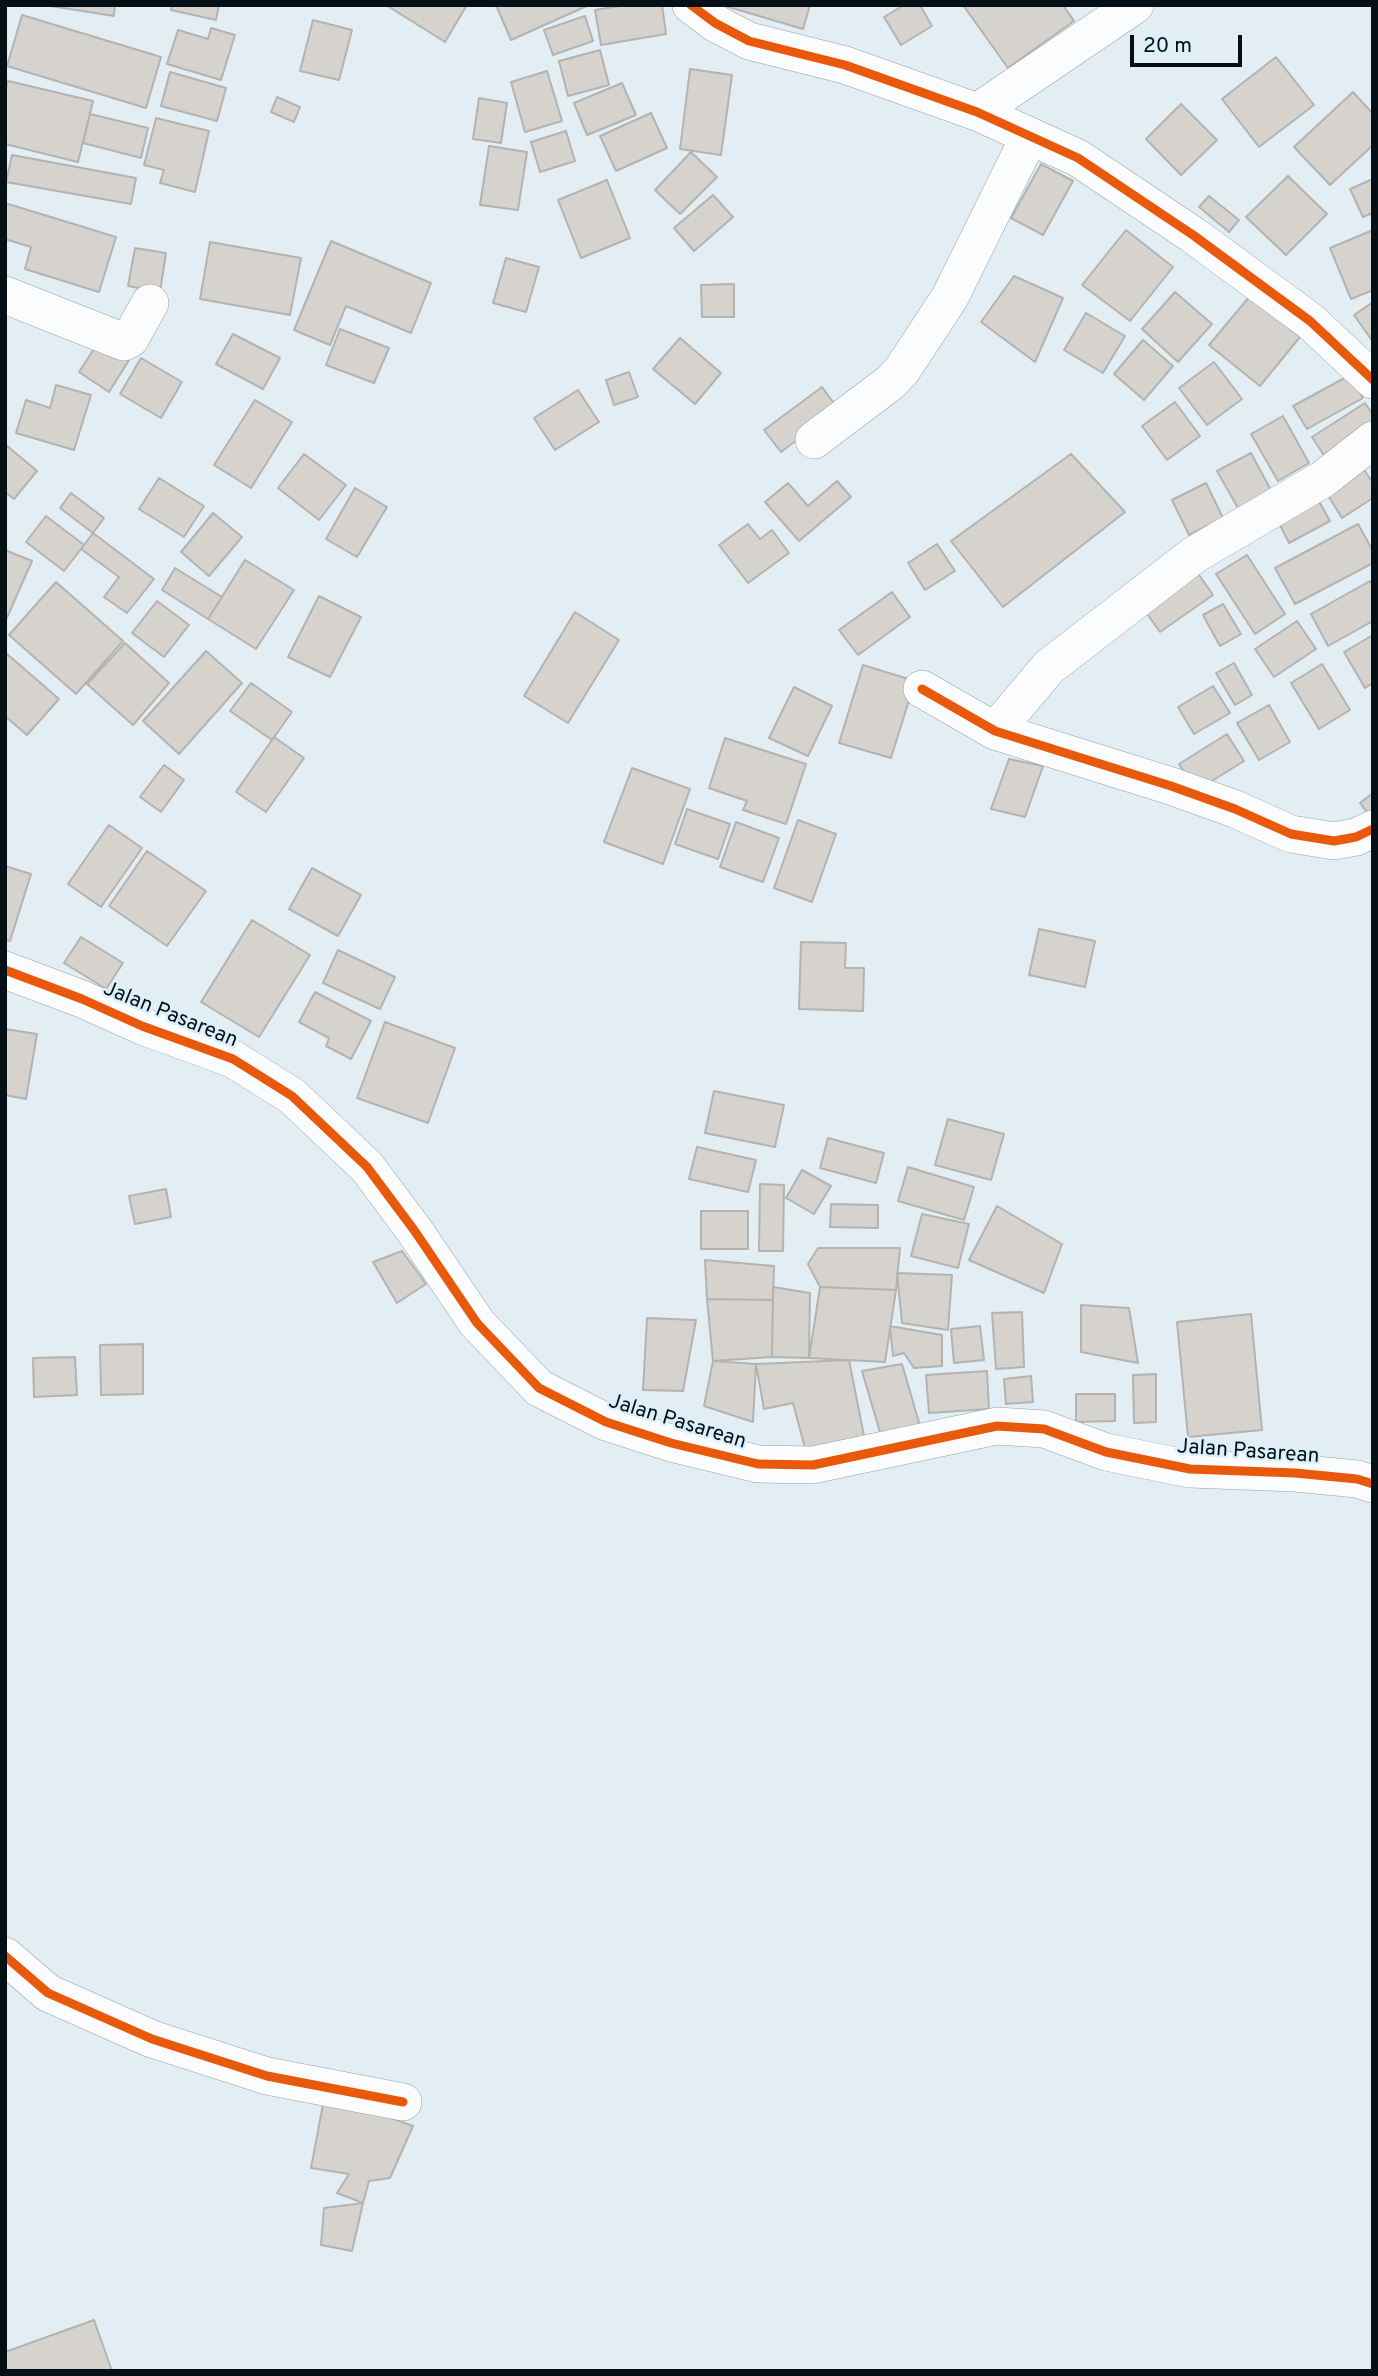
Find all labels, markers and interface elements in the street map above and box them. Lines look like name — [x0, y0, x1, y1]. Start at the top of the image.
scale bar — [1133, 21, 1245, 65]
text: 20 m — [1143, 33, 1192, 60]
street label: Jalan Pasarean — [99, 978, 241, 1054]
street label: Jalan Pasarean — [605, 1390, 749, 1456]
street label: Jalan Pasarean — [1176, 1435, 1320, 1471]

